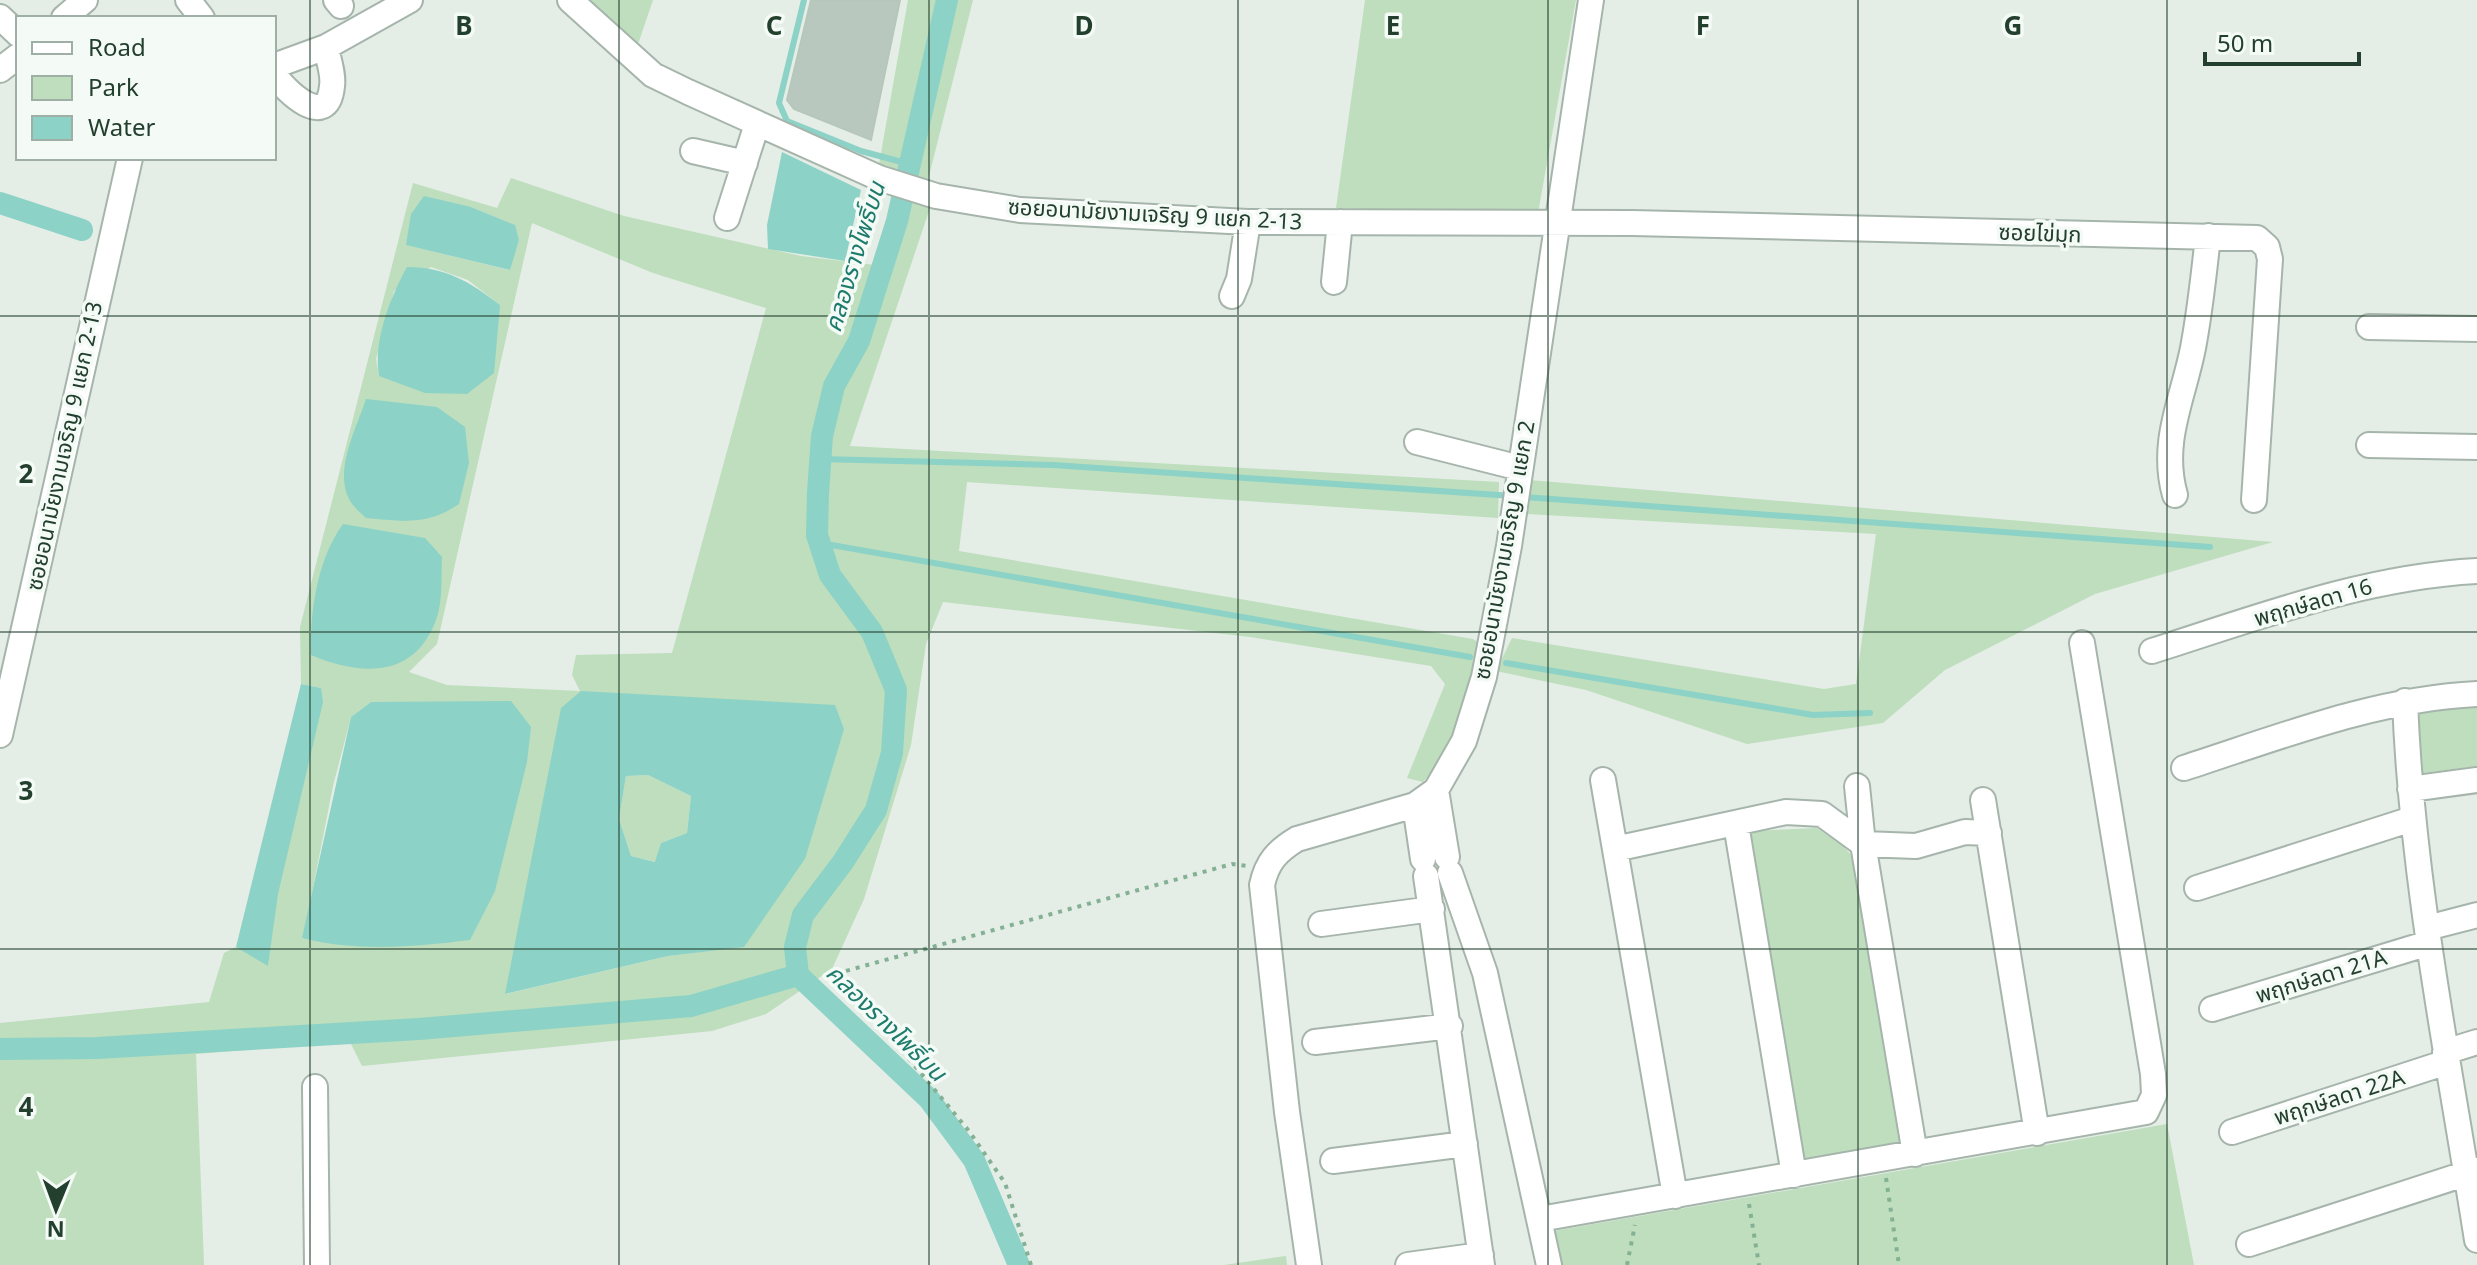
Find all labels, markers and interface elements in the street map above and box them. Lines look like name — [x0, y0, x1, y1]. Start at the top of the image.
text: B — [455, 7, 473, 43]
text: C — [766, 7, 782, 43]
text: D — [1074, 7, 1094, 43]
text: E — [1386, 7, 1400, 43]
text: F — [1696, 7, 1710, 43]
text: G — [2004, 7, 2022, 43]
legend — [16, 16, 276, 160]
scale bar — [2205, 16, 2359, 66]
text: 50 m — [2217, 26, 2273, 59]
text: Road — [88, 30, 146, 63]
text: Park — [88, 70, 139, 103]
text: Water — [88, 110, 156, 143]
water label: คลองรางโพธิ์บน — [815, 176, 892, 336]
street label: ซอยอนามัยงามเจริญ 9 แยก 2-13 — [1007, 190, 1303, 236]
street label: ซอยไข่มุก — [1998, 216, 2082, 248]
street label: ซอยอนามัยงามเจริญ 9 แยก 2-13 — [20, 299, 108, 593]
street label: ซอยอนามัยงามเจริญ 9 แยก 2 — [1465, 418, 1541, 682]
street label: พฤกษ์ลดา 16 — [2250, 570, 2375, 632]
text: 3 — [19, 772, 33, 808]
street label: พฤกษ์ลดา 21A — [2251, 941, 2391, 1009]
water label: คลองรางโพธิ์บน — [820, 956, 955, 1089]
street label: พฤกษ์ลดา 22A — [2269, 1061, 2409, 1131]
text: 4 — [19, 1088, 34, 1124]
north arrow — [16, 1169, 96, 1249]
text: N — [46, 1215, 65, 1245]

